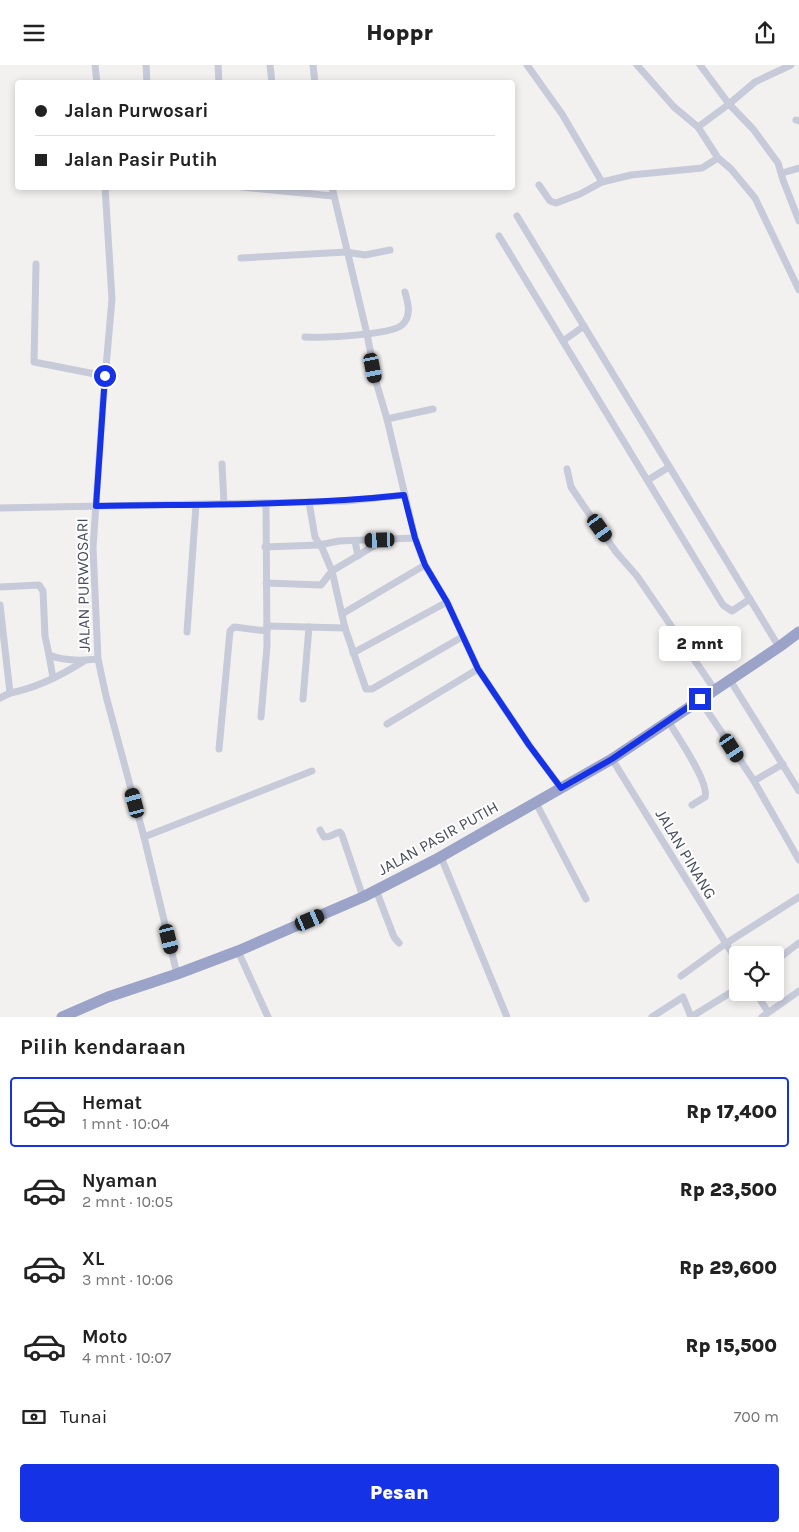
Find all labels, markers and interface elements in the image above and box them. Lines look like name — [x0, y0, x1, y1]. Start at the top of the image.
icon: menu — [20, 19, 48, 47]
icon: share — [751, 19, 779, 47]
text: Hoppr — [366, 20, 433, 46]
text: Jalan Purwosari — [65, 100, 208, 122]
text: Jalan Pasir Putih — [65, 149, 217, 171]
car — [362, 352, 383, 384]
route start — [94, 365, 116, 387]
car — [585, 511, 614, 545]
street label: JALAN PURWOSARI — [72, 518, 94, 652]
car — [364, 532, 395, 548]
callout: 2 mnt — [659, 627, 741, 661]
text: 2 mnt — [677, 634, 723, 653]
route end — [689, 688, 711, 710]
car — [717, 731, 746, 765]
car — [123, 787, 146, 819]
street label: JALAN PASIR PUTIH — [374, 797, 502, 879]
street label: JALAN PINANG — [652, 805, 720, 903]
car — [293, 907, 326, 933]
car — [158, 923, 179, 955]
map controls — [729, 946, 784, 1001]
button: locate — [729, 946, 784, 1001]
text: Pilih kendaraan — [20, 1034, 186, 1060]
icon: car — [22, 1090, 67, 1135]
text: Hemat — [82, 1092, 142, 1114]
text: Rp 17,400 — [686, 1101, 777, 1123]
text: 1 mnt · 10:04 — [82, 1114, 169, 1133]
icon: car — [22, 1168, 67, 1213]
text: Nyaman — [82, 1170, 157, 1192]
text: Rp 23,500 — [680, 1179, 777, 1201]
text: 2 mnt · 10:05 — [82, 1192, 173, 1211]
icon: car — [22, 1246, 67, 1291]
text: XL — [82, 1248, 104, 1270]
text: Rp 29,600 — [679, 1257, 777, 1279]
text: 3 mnt · 10:06 — [82, 1270, 173, 1289]
icon: car — [22, 1324, 67, 1369]
text: Moto — [82, 1326, 128, 1348]
text: Rp 15,500 — [686, 1335, 777, 1357]
text: 4 mnt · 10:07 — [82, 1348, 171, 1367]
icon: cash — [20, 1403, 48, 1431]
text: Tunai — [60, 1406, 107, 1428]
text: 700 m — [734, 1407, 779, 1426]
button: Pesan — [20, 1464, 779, 1522]

